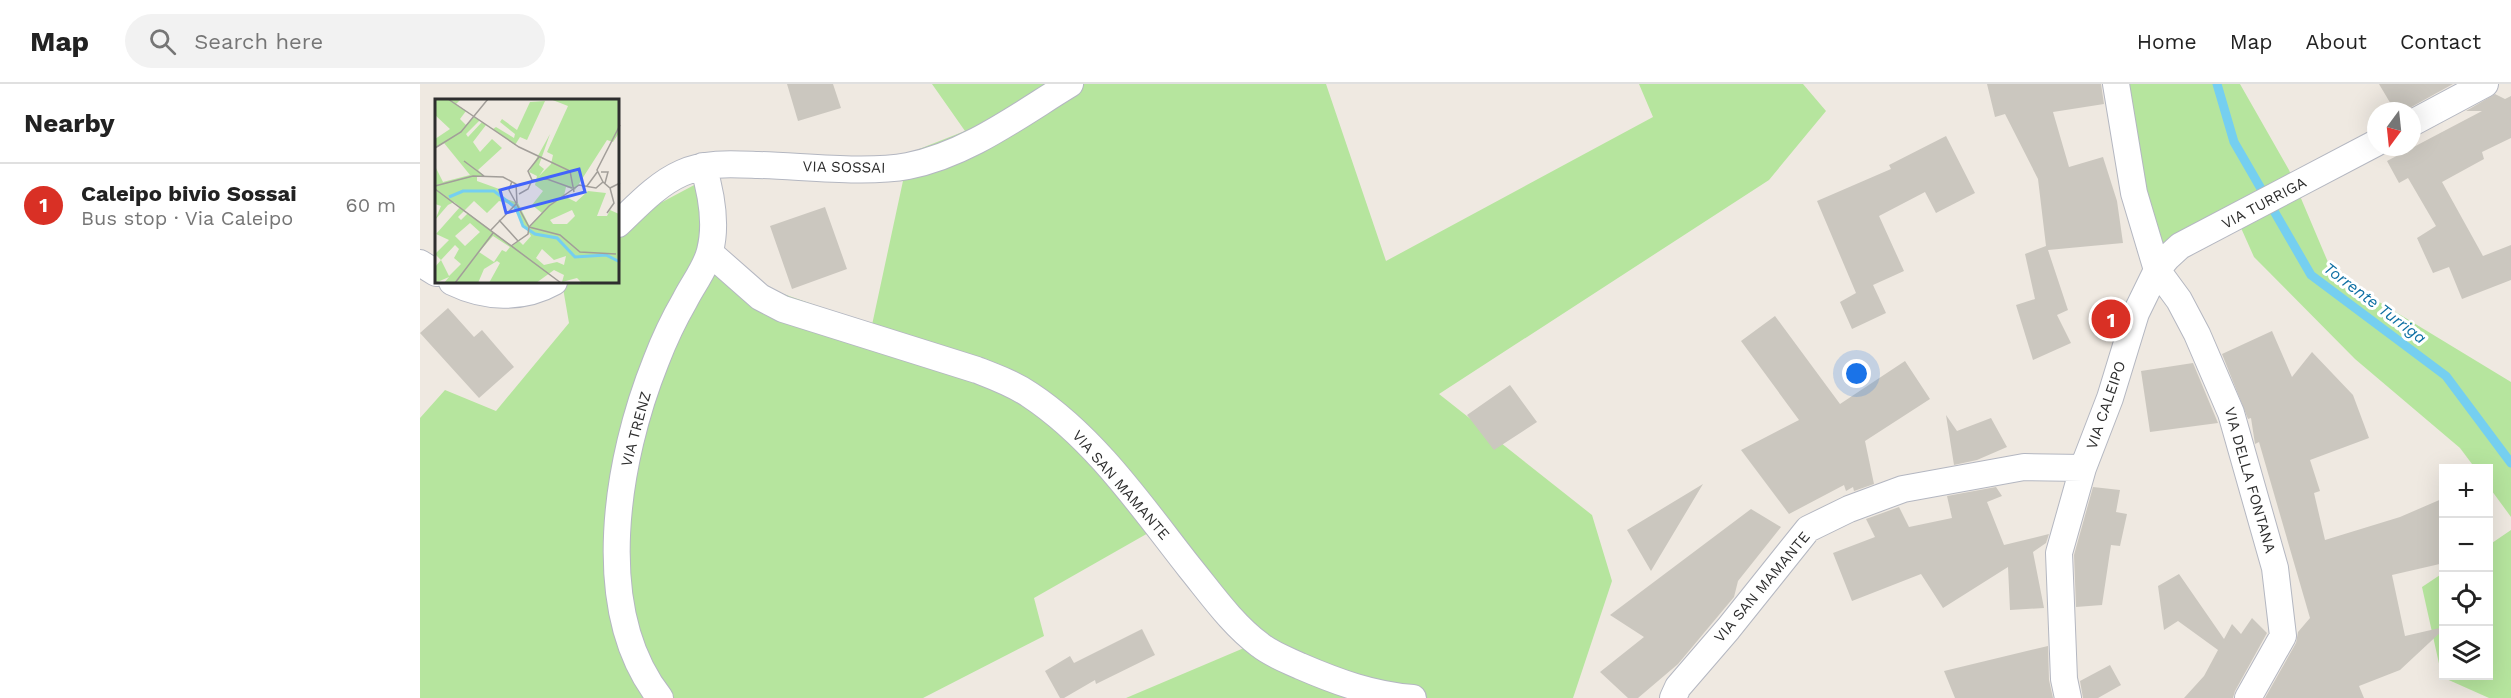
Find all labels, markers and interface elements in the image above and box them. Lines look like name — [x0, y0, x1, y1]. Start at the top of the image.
search box — [125, 14, 545, 68]
text: Map — [30, 25, 89, 58]
icon: search — [146, 25, 179, 58]
text: Search here — [194, 29, 323, 54]
text: Home — [2137, 29, 2197, 54]
text: Map — [2230, 29, 2273, 54]
text: About — [2306, 29, 2367, 54]
text: Contact — [2400, 29, 2481, 54]
inset map — [435, 99, 620, 284]
north arrow — [2367, 102, 2421, 156]
text: Nearby — [24, 108, 115, 138]
street label: VIA SOSSAI — [802, 157, 886, 177]
street label: VIA TURRIGA — [2219, 173, 2309, 233]
text: Caleipo bivio Sossai — [81, 181, 297, 206]
text: 1 — [39, 193, 48, 217]
text: 60 m — [346, 193, 396, 217]
text: Bus stop · Via Caleipo — [81, 206, 293, 230]
water label: Torrente Turriga — [2320, 258, 2430, 348]
pin: 1 — [2092, 296, 2130, 342]
your location — [1842, 359, 1871, 388]
street label: VIA CALEIPO — [2082, 359, 2130, 451]
street label: VIA TRENZ — [617, 389, 655, 469]
street label: VIA DELLA FONTANA — [2221, 405, 2279, 555]
street label: VIA SAN MAMANTE — [1069, 427, 1173, 543]
map controls — [2439, 464, 2493, 680]
button: + — [2439, 464, 2493, 518]
button: − — [2439, 518, 2493, 572]
street label: VIA SAN MAMANTE — [1710, 528, 1814, 646]
button: locate — [2439, 572, 2493, 626]
button: layers — [2439, 626, 2493, 680]

